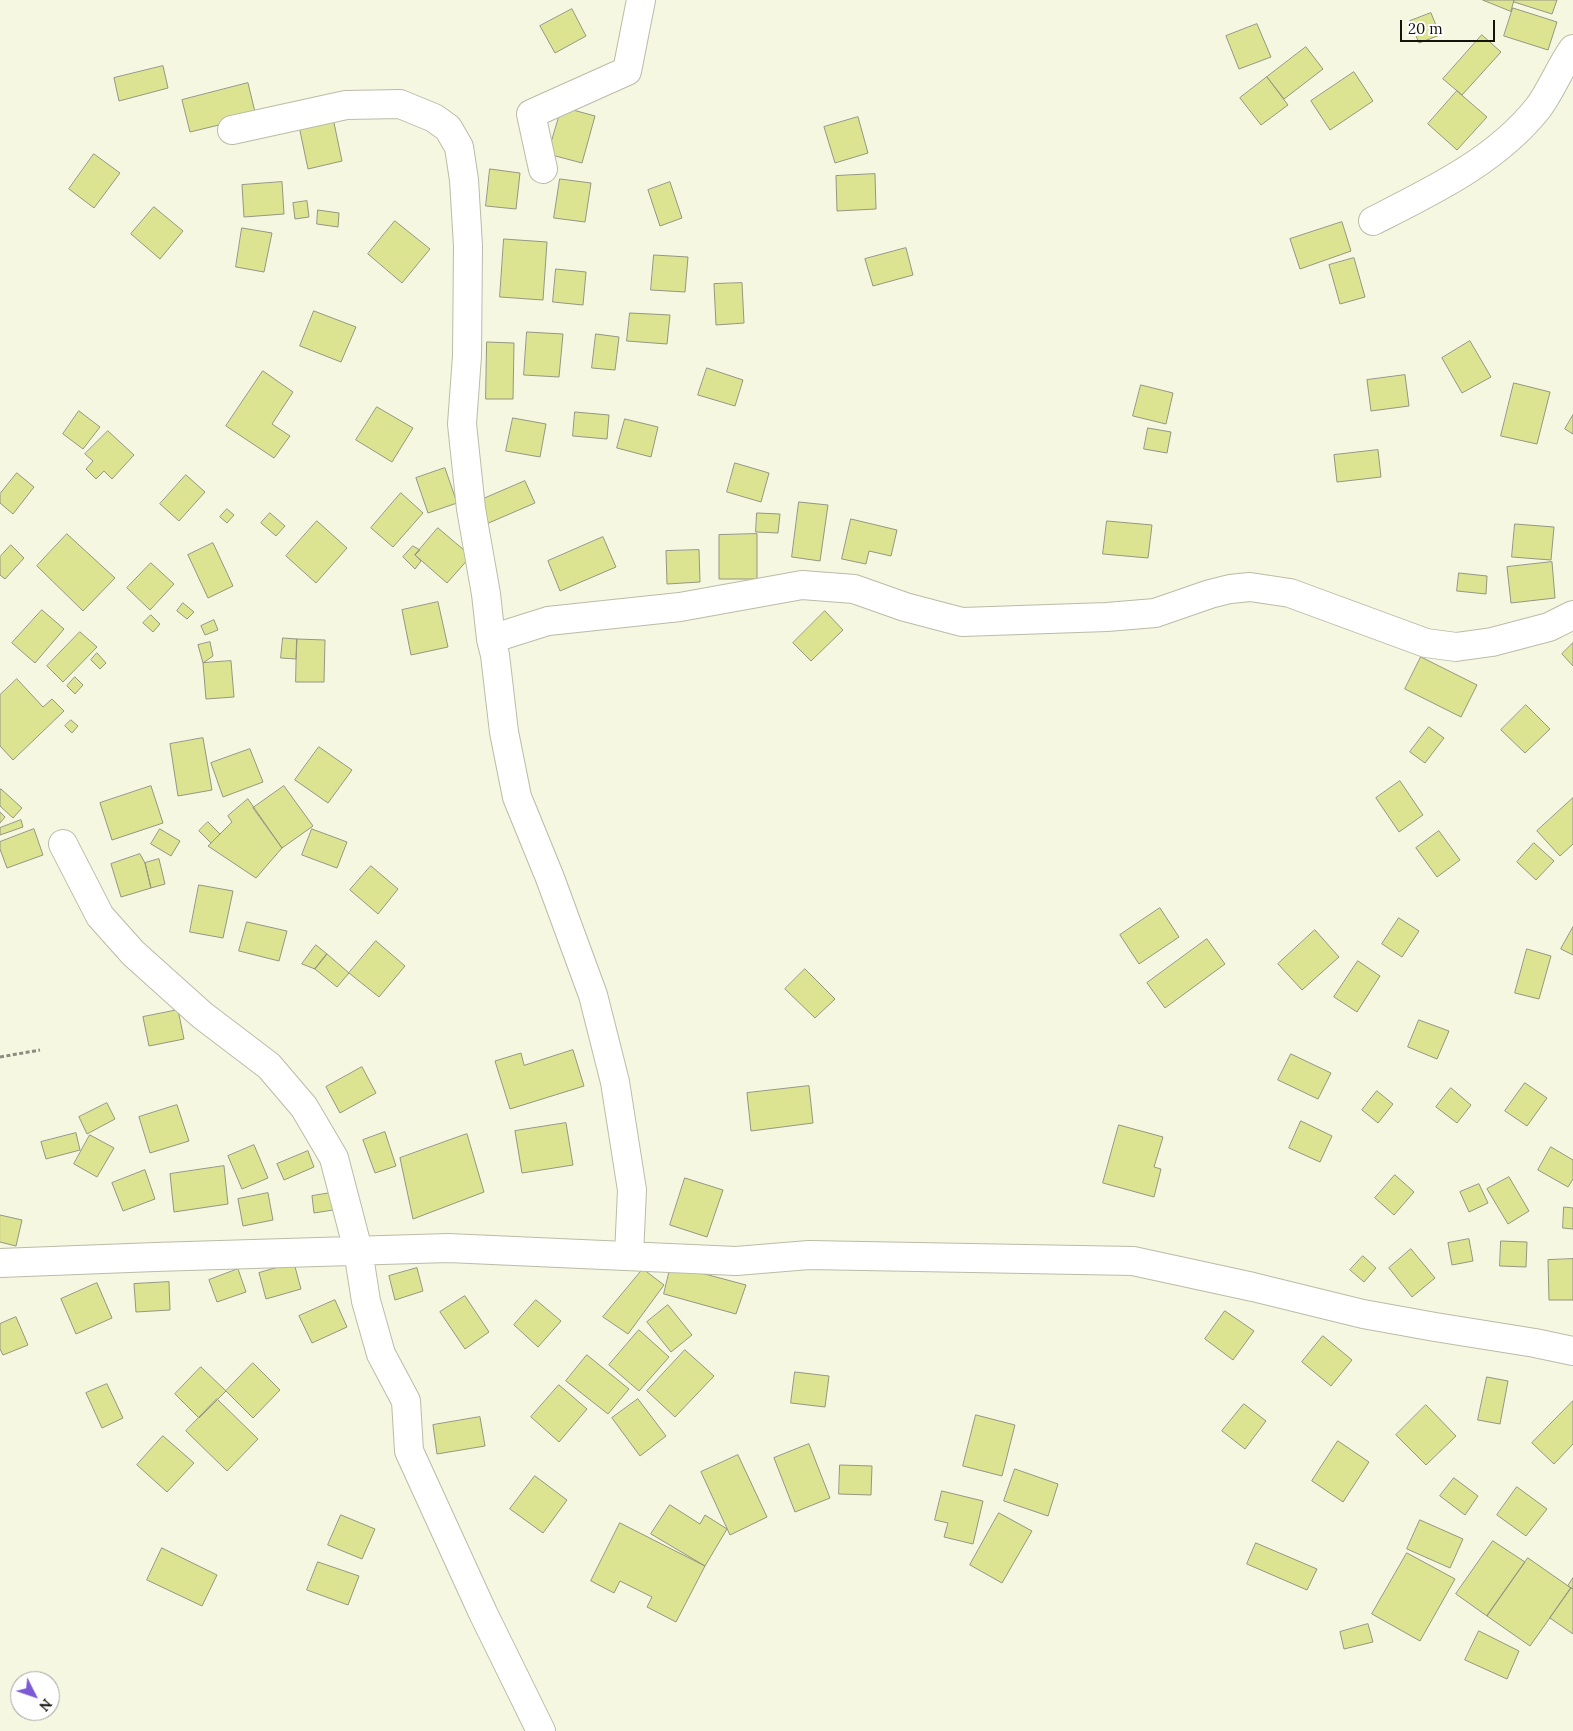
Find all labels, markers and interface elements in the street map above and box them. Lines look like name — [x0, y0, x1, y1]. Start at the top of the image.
scale bar — [1403, 10, 1498, 42]
text: 20 m — [1408, 19, 1443, 38]
north arrow — [10, 1671, 60, 1721]
text: N — [35, 1695, 56, 1715]

